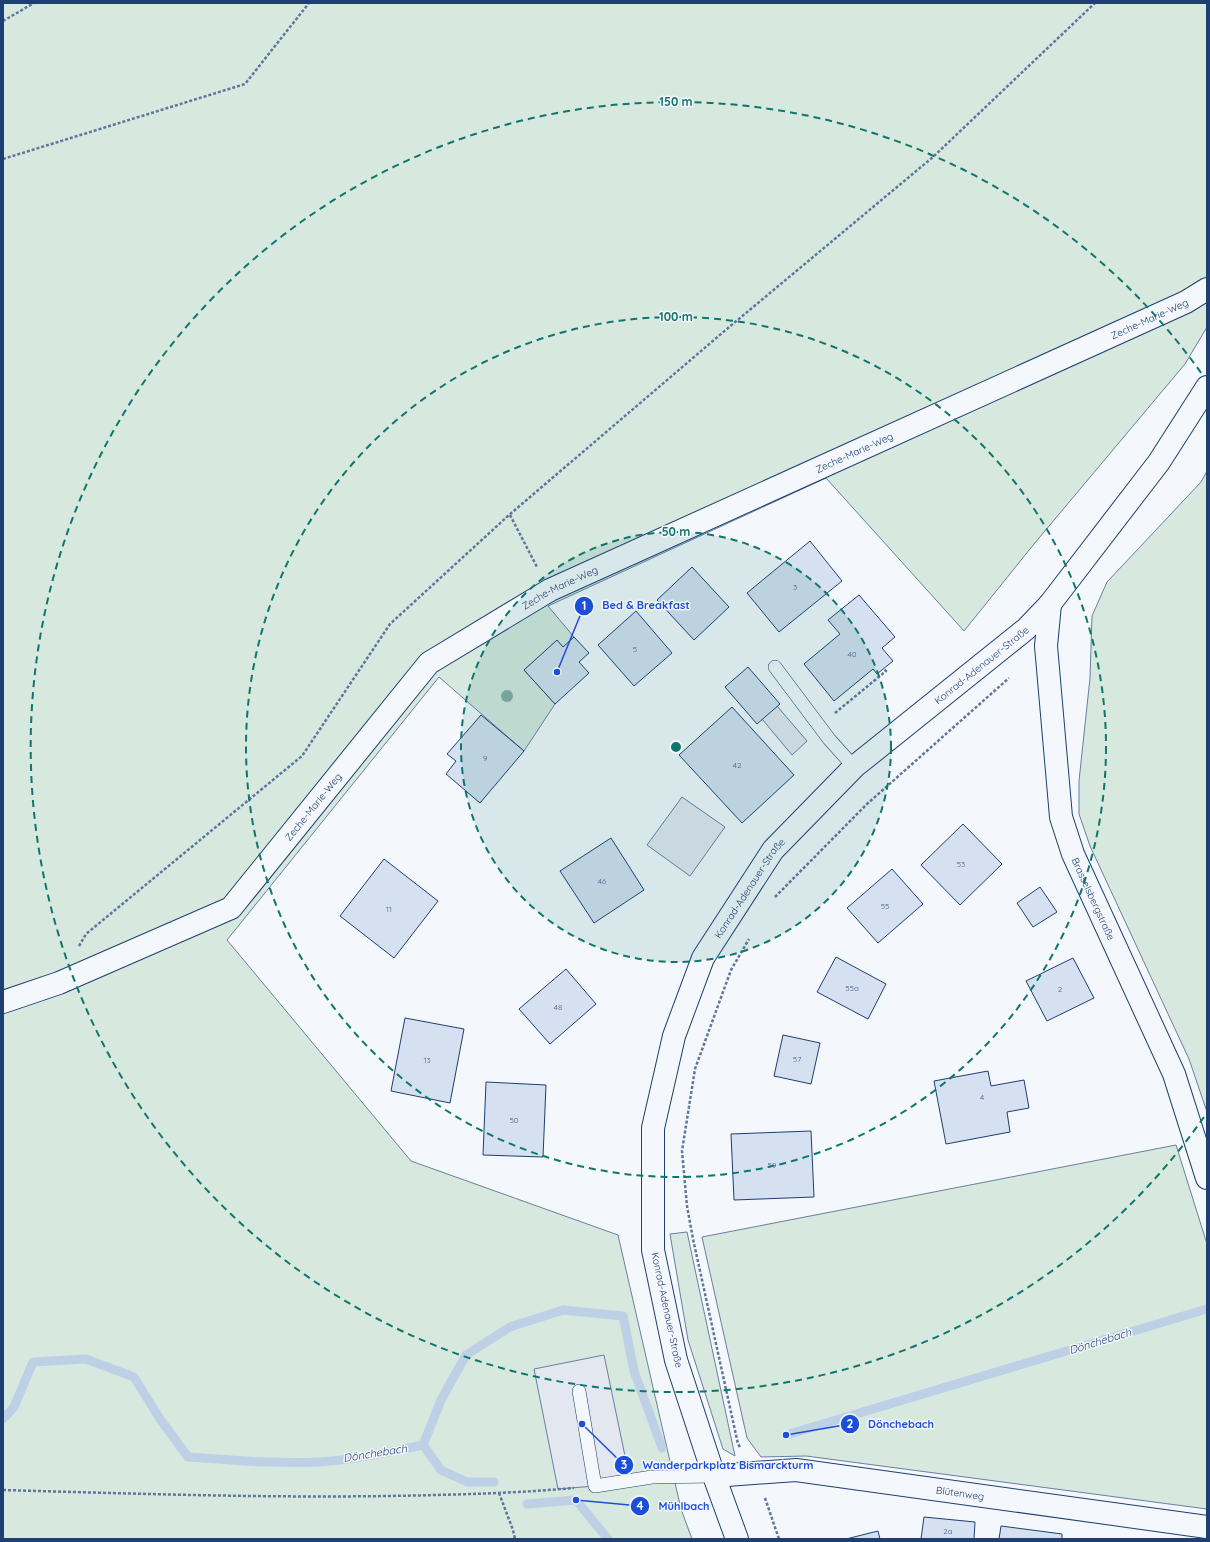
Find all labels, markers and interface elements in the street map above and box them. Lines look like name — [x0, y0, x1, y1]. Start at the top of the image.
text: 150 m — [659, 94, 693, 109]
street label: Zeche-Marie-Weg — [1108, 295, 1190, 342]
text: 100 m — [659, 309, 693, 324]
street label: Zeche-Marie-Weg — [813, 429, 895, 475]
text: 50 m — [662, 524, 690, 539]
street label: Zeche-Marie-Weg — [519, 563, 600, 612]
house number: 3 — [793, 582, 797, 592]
callout: Bed & Breakfast — [574, 594, 697, 617]
text: 1 — [582, 598, 586, 613]
text: Bed & Breakfast — [602, 598, 690, 612]
street label: Konrad-Adenauer-Straße — [931, 623, 1032, 707]
house number: 5 — [633, 644, 637, 654]
house number: 40 — [848, 649, 857, 659]
centre of rings — [669, 740, 683, 754]
house number: 9 — [483, 753, 488, 763]
house number: 42 — [733, 760, 742, 770]
street label: Zeche-Marie-Weg — [281, 770, 344, 843]
street label: Konrad-Adenauer-Straße — [711, 835, 788, 941]
street label: Brasselsbergstraße — [1069, 855, 1118, 942]
house number: 53 — [957, 859, 965, 869]
house number: 46 — [598, 876, 607, 886]
house number: 55 — [881, 901, 889, 911]
house number: 11 — [386, 904, 392, 914]
house number: 55a — [845, 983, 859, 993]
house number: 2 — [1058, 984, 1063, 994]
house number: 48 — [554, 1002, 562, 1012]
house number: 57 — [793, 1054, 801, 1064]
house number: 13 — [423, 1055, 431, 1065]
house number: 4 — [980, 1092, 984, 1102]
house number: 50 — [509, 1115, 519, 1125]
house number: 59 — [768, 1160, 777, 1170]
street label: Konrad-Adenauer-Straße — [648, 1251, 686, 1369]
water label: Dönchebach — [1067, 1325, 1134, 1357]
callout: Dönchebach — [840, 1413, 942, 1436]
text: 2 — [847, 1416, 854, 1431]
text: Dönchebach — [868, 1417, 934, 1431]
water label: Dönchebach — [342, 1441, 409, 1465]
callout: Wanderparkplatz Bismarckturm — [614, 1454, 821, 1477]
text: 3 — [621, 1457, 627, 1472]
text: Wanderparkplatz Bismarckturm — [643, 1458, 813, 1472]
street label: Blütenweg — [935, 1483, 985, 1503]
callout: Mühlbach — [630, 1495, 717, 1518]
text: 4 — [636, 1498, 644, 1513]
text: Mühlbach — [659, 1499, 709, 1513]
house number: 2a — [943, 1526, 953, 1536]

